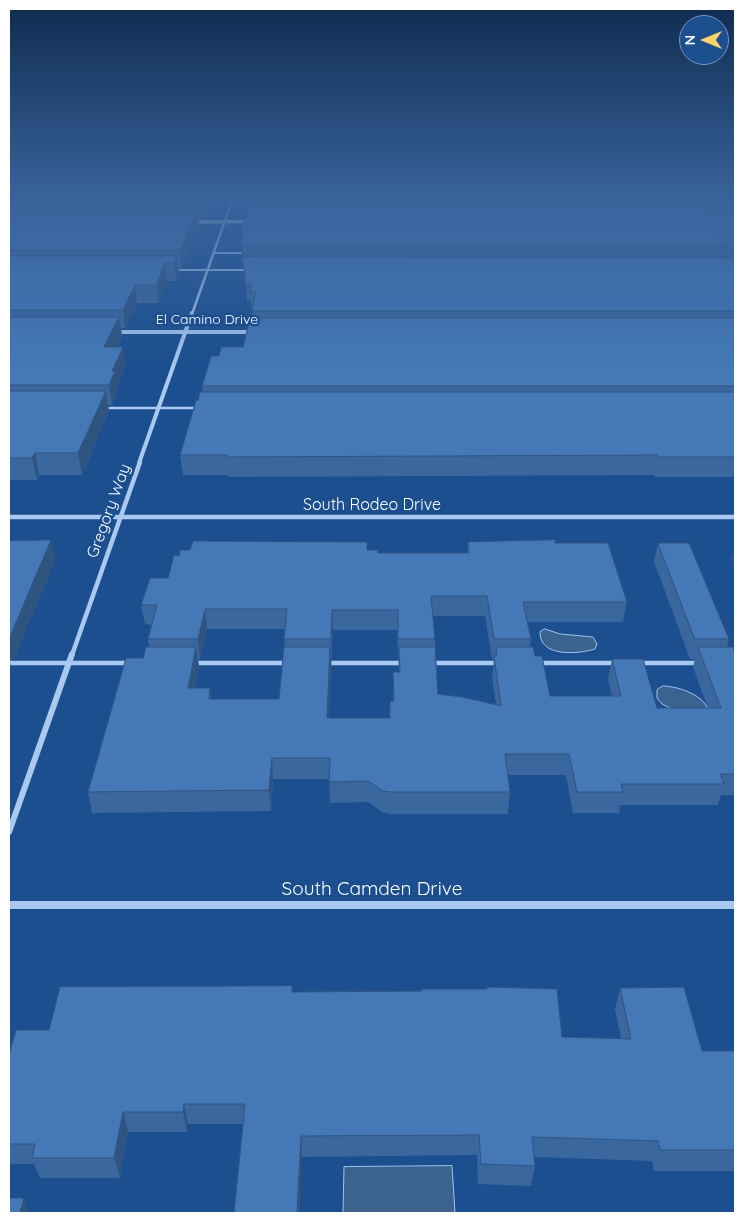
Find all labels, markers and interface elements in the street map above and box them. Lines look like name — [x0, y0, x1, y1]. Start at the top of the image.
north arrow — [679, 15, 729, 65]
text: N — [681, 35, 699, 45]
street label: El Camino Drive — [156, 312, 258, 328]
street label: Gregory Way — [83, 461, 135, 561]
street label: South Rodeo Drive — [303, 495, 441, 515]
street label: South Camden Drive — [282, 878, 462, 900]

